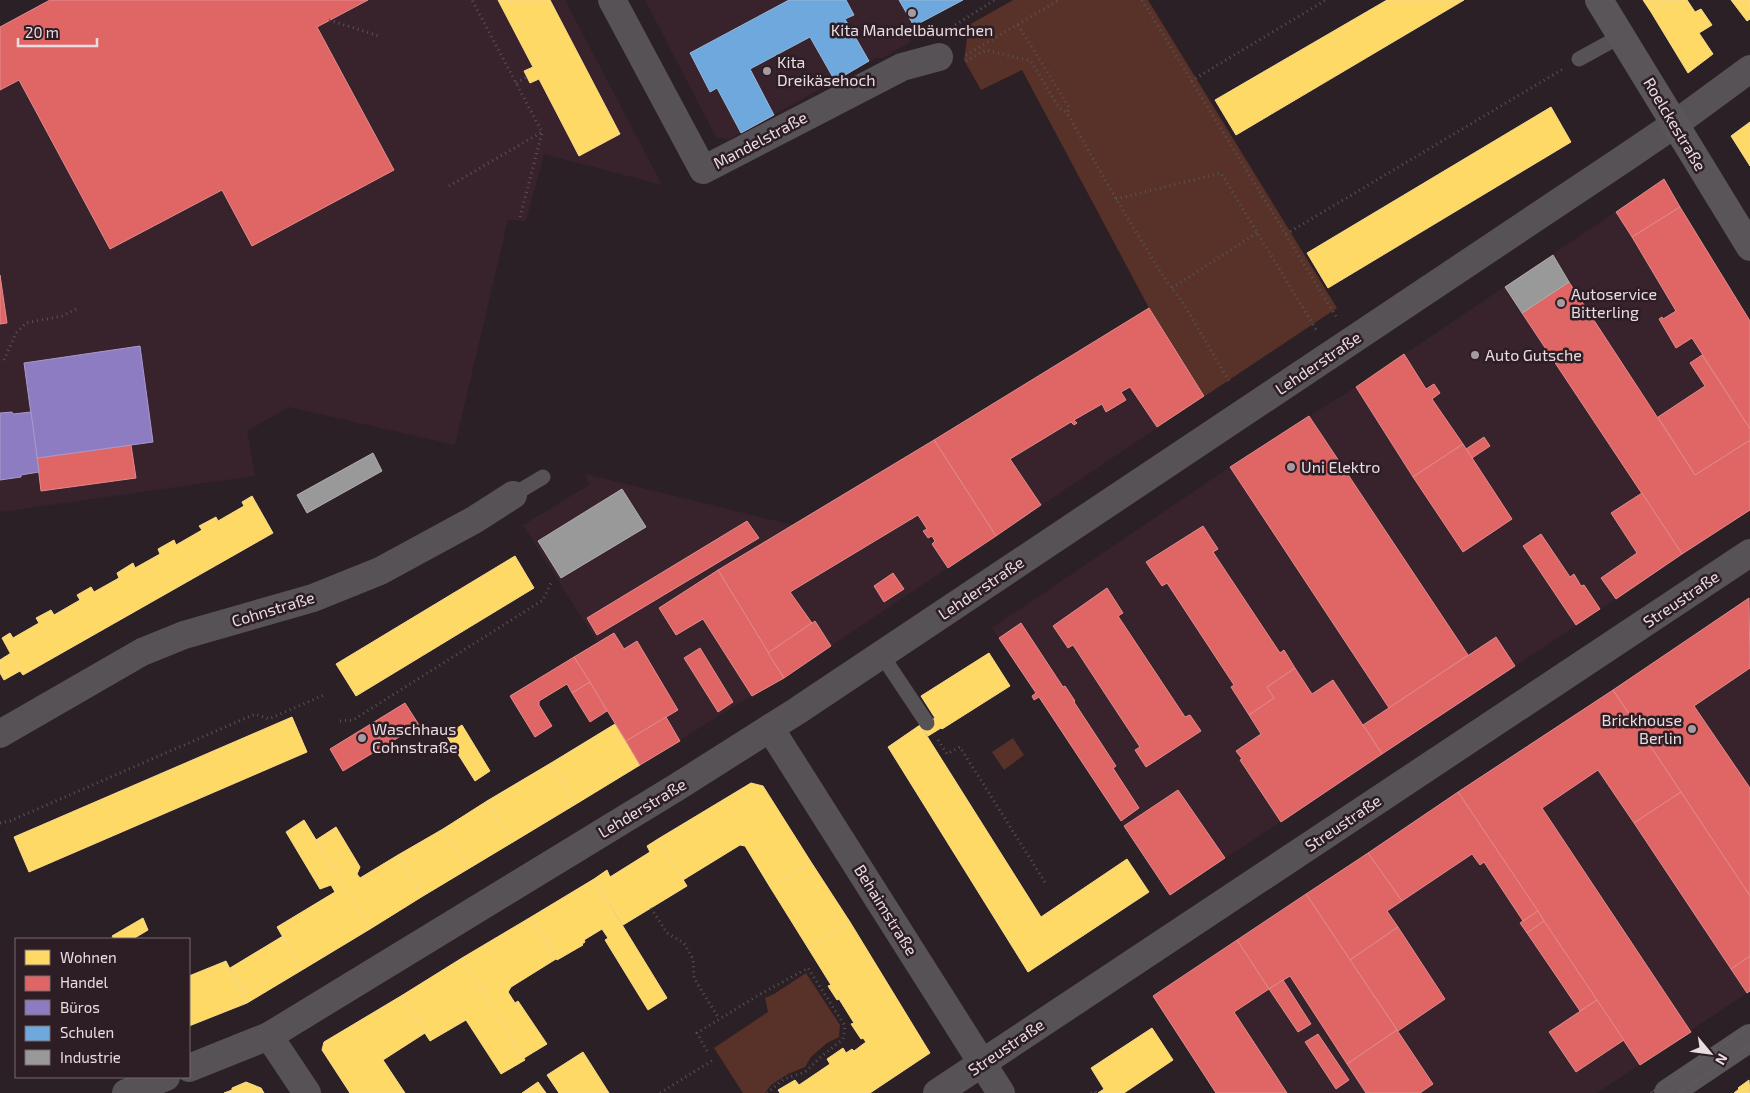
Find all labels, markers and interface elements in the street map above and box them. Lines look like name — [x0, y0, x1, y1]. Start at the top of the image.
marker: Kita Mandelbäumchen — [906, 7, 918, 19]
scale bar — [18, 15, 96, 47]
place label: Kita Mandelbäumchen — [831, 20, 993, 39]
text: 20 m — [25, 23, 59, 41]
place label: Kita Dreikäsehoch — [777, 52, 876, 89]
marker: Kita Dreikäsehoch — [761, 65, 773, 77]
street label: Roelckestraße — [1640, 74, 1711, 174]
street label: Mandelstraße — [710, 107, 810, 172]
place label: Autoservice Bitterling — [1571, 284, 1657, 321]
marker: Autoservice Bitterling — [1555, 297, 1567, 309]
street label: Lehderstraße — [1271, 327, 1364, 398]
place label: Auto Gutsche — [1485, 345, 1582, 364]
marker: Auto Gutsche — [1469, 349, 1481, 361]
place label: Uni Elektro — [1301, 457, 1380, 476]
marker: Uni Elektro — [1285, 461, 1297, 473]
street label: Lehderstraße — [934, 552, 1027, 623]
street label: Streustraße — [1639, 566, 1722, 631]
street label: Cohnstraße — [229, 587, 317, 630]
place label: Brickhouse Berlin — [1602, 710, 1682, 747]
place label: Waschhaus Cohnstraße — [372, 719, 458, 756]
marker: Brickhouse Berlin — [1686, 723, 1698, 735]
marker: Waschhaus Cohnstraße — [356, 732, 368, 744]
street label: Lehderstraße — [594, 774, 689, 841]
street label: Streustraße — [1301, 790, 1384, 855]
street label: Behaimstraße — [851, 861, 922, 959]
legend — [15, 938, 190, 1078]
text: Wohnen — [60, 948, 117, 966]
text: Handel — [60, 973, 109, 991]
text: Büros — [60, 998, 100, 1016]
street label: Streustraße — [964, 1014, 1047, 1079]
text: Schulen — [60, 1023, 114, 1041]
north arrow — [1685, 1028, 1735, 1078]
text: Industrie — [60, 1048, 121, 1066]
text: N — [1712, 1051, 1732, 1068]

